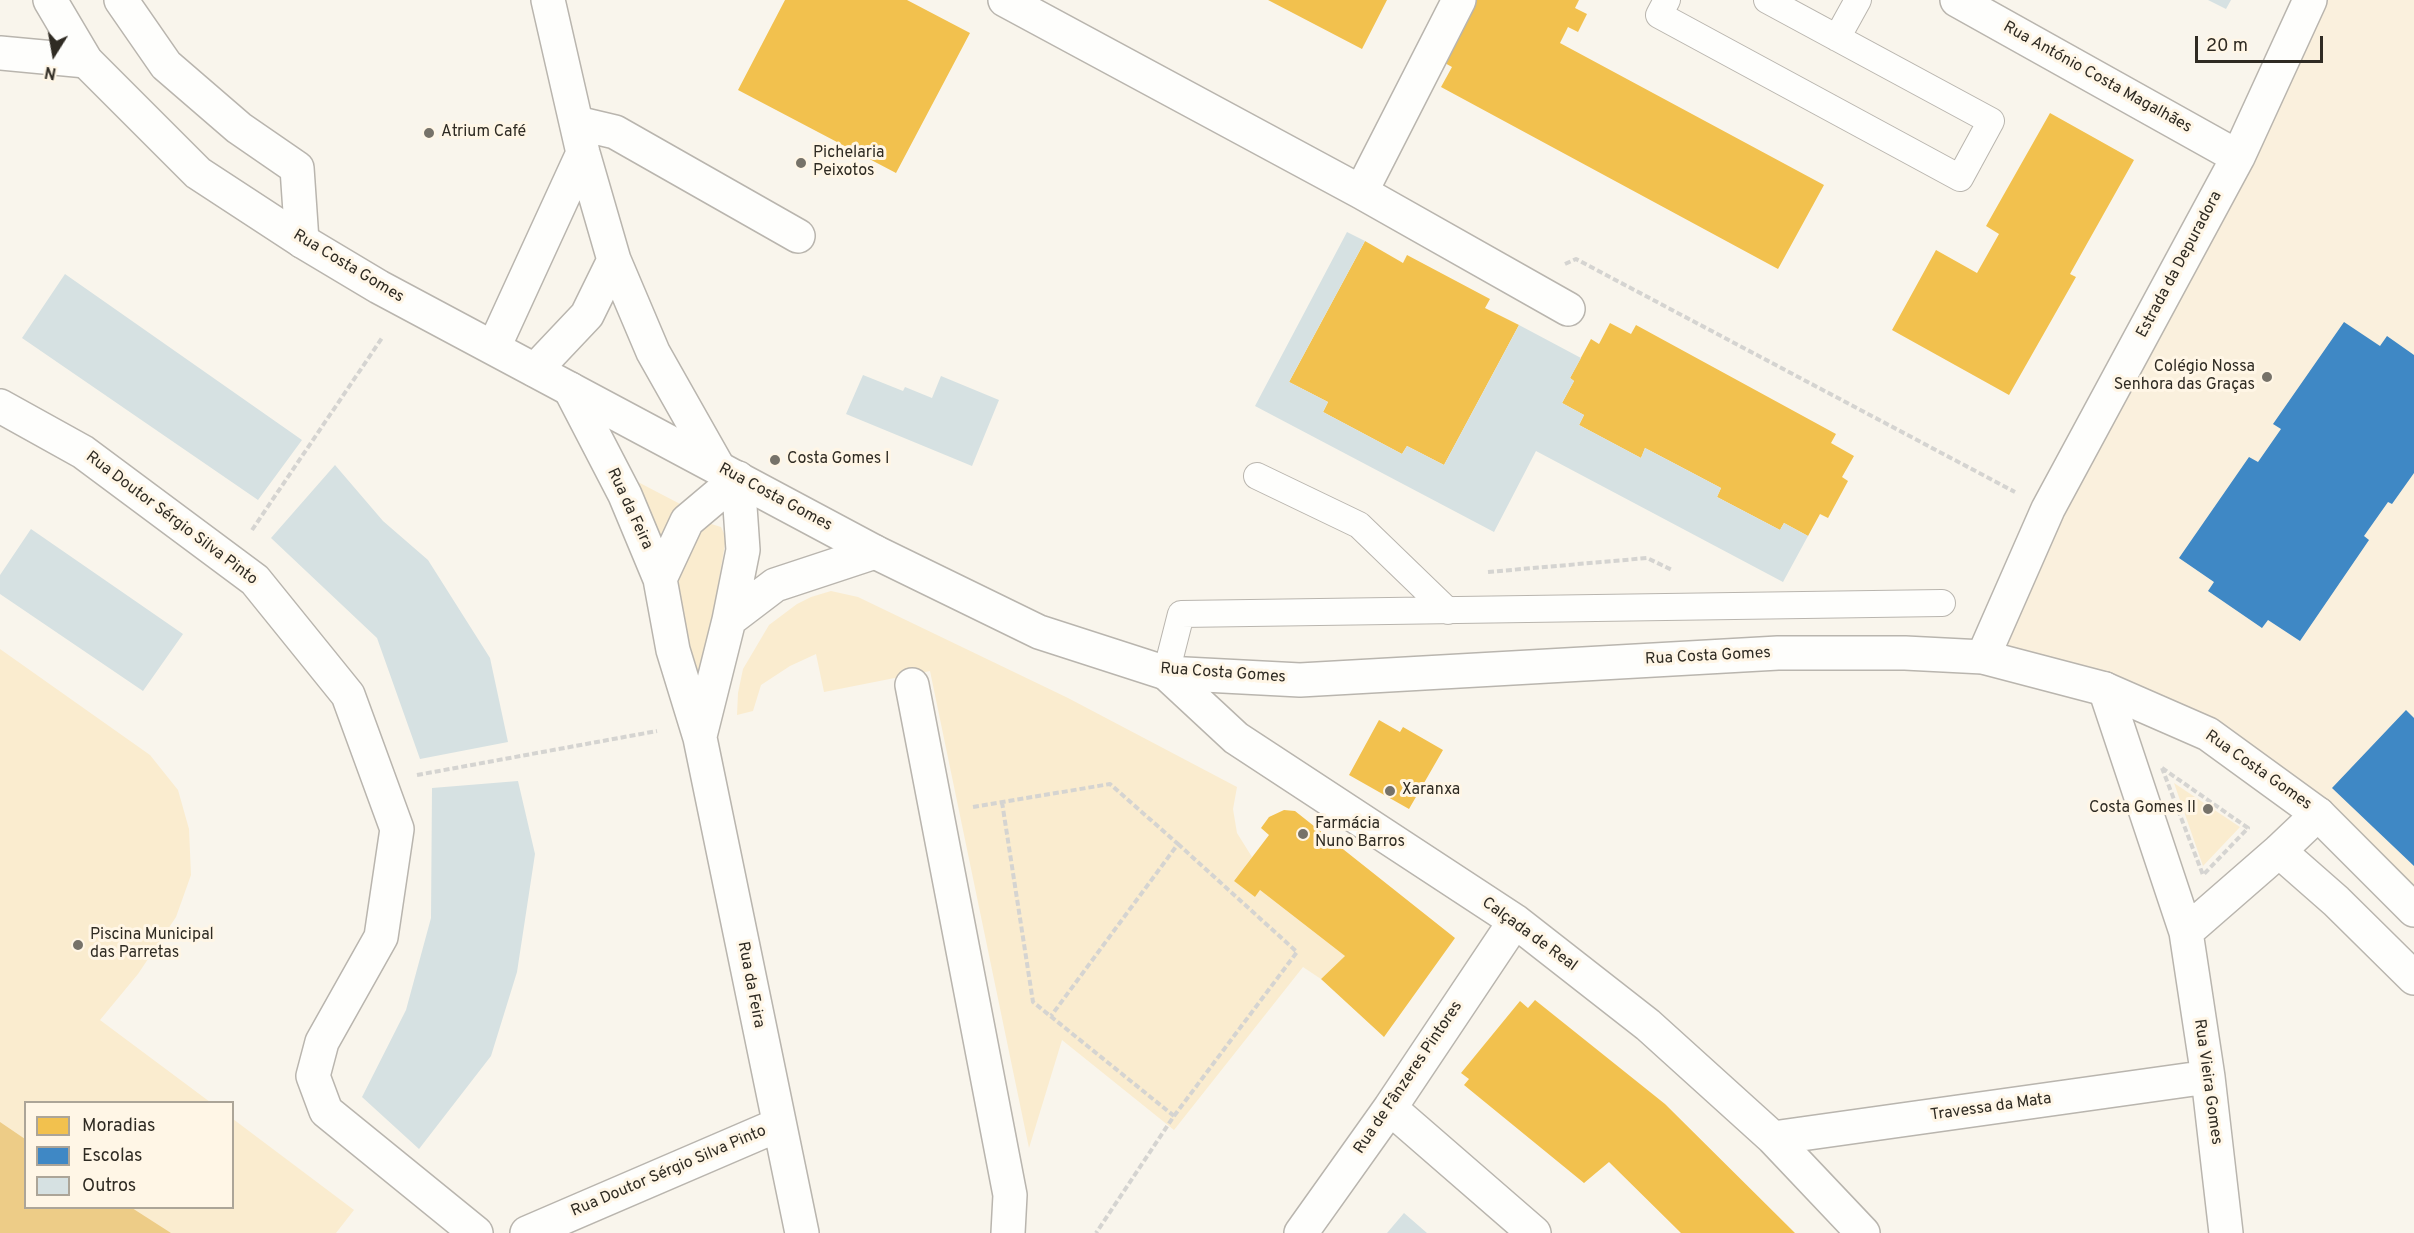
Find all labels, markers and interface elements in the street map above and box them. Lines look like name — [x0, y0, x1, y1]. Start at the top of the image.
street label: Rua António Costa Magalhães — [1999, 18, 2195, 138]
north arrow — [24, 24, 84, 84]
scale bar — [2198, 24, 2326, 62]
text: 20 m — [2206, 35, 2248, 58]
text: N — [43, 61, 58, 83]
place label: Atrium Café — [441, 123, 526, 143]
marker: Atrium Café — [422, 126, 436, 140]
place label: Pichelaria Peixotos — [813, 144, 884, 182]
marker: Pichelaria Peixotos — [794, 156, 808, 170]
street label: Estrada da Depuradora — [2133, 188, 2227, 342]
street label: Rua Costa Gomes — [289, 226, 407, 308]
place label: Colégio Nossa Senhora das Graças — [2114, 358, 2255, 396]
marker: Colégio Nossa Senhora das Graças — [2260, 370, 2274, 384]
street label: Rua Doutor Sérgio Silva Pinto — [81, 448, 261, 590]
place label: Costa Gomes I — [787, 450, 889, 470]
marker: Costa Gomes I — [768, 453, 782, 467]
street label: Rua Costa Gomes — [715, 460, 835, 536]
street label: Rua da Feira — [602, 465, 656, 553]
street label: Rua Costa Gomes — [1645, 644, 1771, 670]
street label: Rua Costa Gomes — [1160, 660, 1286, 688]
street label: Rua Costa Gomes — [2201, 727, 2315, 815]
place label: Xaranxa — [1402, 781, 1460, 801]
marker: Xaranxa — [1383, 784, 1397, 798]
place label: Costa Gomes II — [2089, 799, 2196, 819]
marker: Costa Gomes II — [2201, 802, 2215, 816]
place label: Farmácia Nuno Barros — [1315, 815, 1405, 853]
marker: Farmácia Nuno Barros — [1296, 827, 1310, 841]
street label: Calçada de Real — [1478, 894, 1580, 976]
place label: Piscina Municipal das Parretas — [90, 926, 214, 964]
marker: Piscina Municipal das Parretas — [71, 938, 85, 952]
street label: Rua da Feira — [732, 940, 768, 1030]
street label: Rua de Fânzeres Pintores — [1351, 998, 1467, 1158]
street label: Rua Vieira Gomes — [2189, 1018, 2225, 1146]
street label: Travessa da Mata — [1929, 1090, 2053, 1126]
legend — [24, 1101, 234, 1209]
text: Moradias — [82, 1115, 155, 1138]
street label: Rua Doutor Sérgio Silva Pinto — [569, 1122, 769, 1222]
text: Escolas — [82, 1145, 143, 1168]
text: Outros — [82, 1175, 136, 1198]

